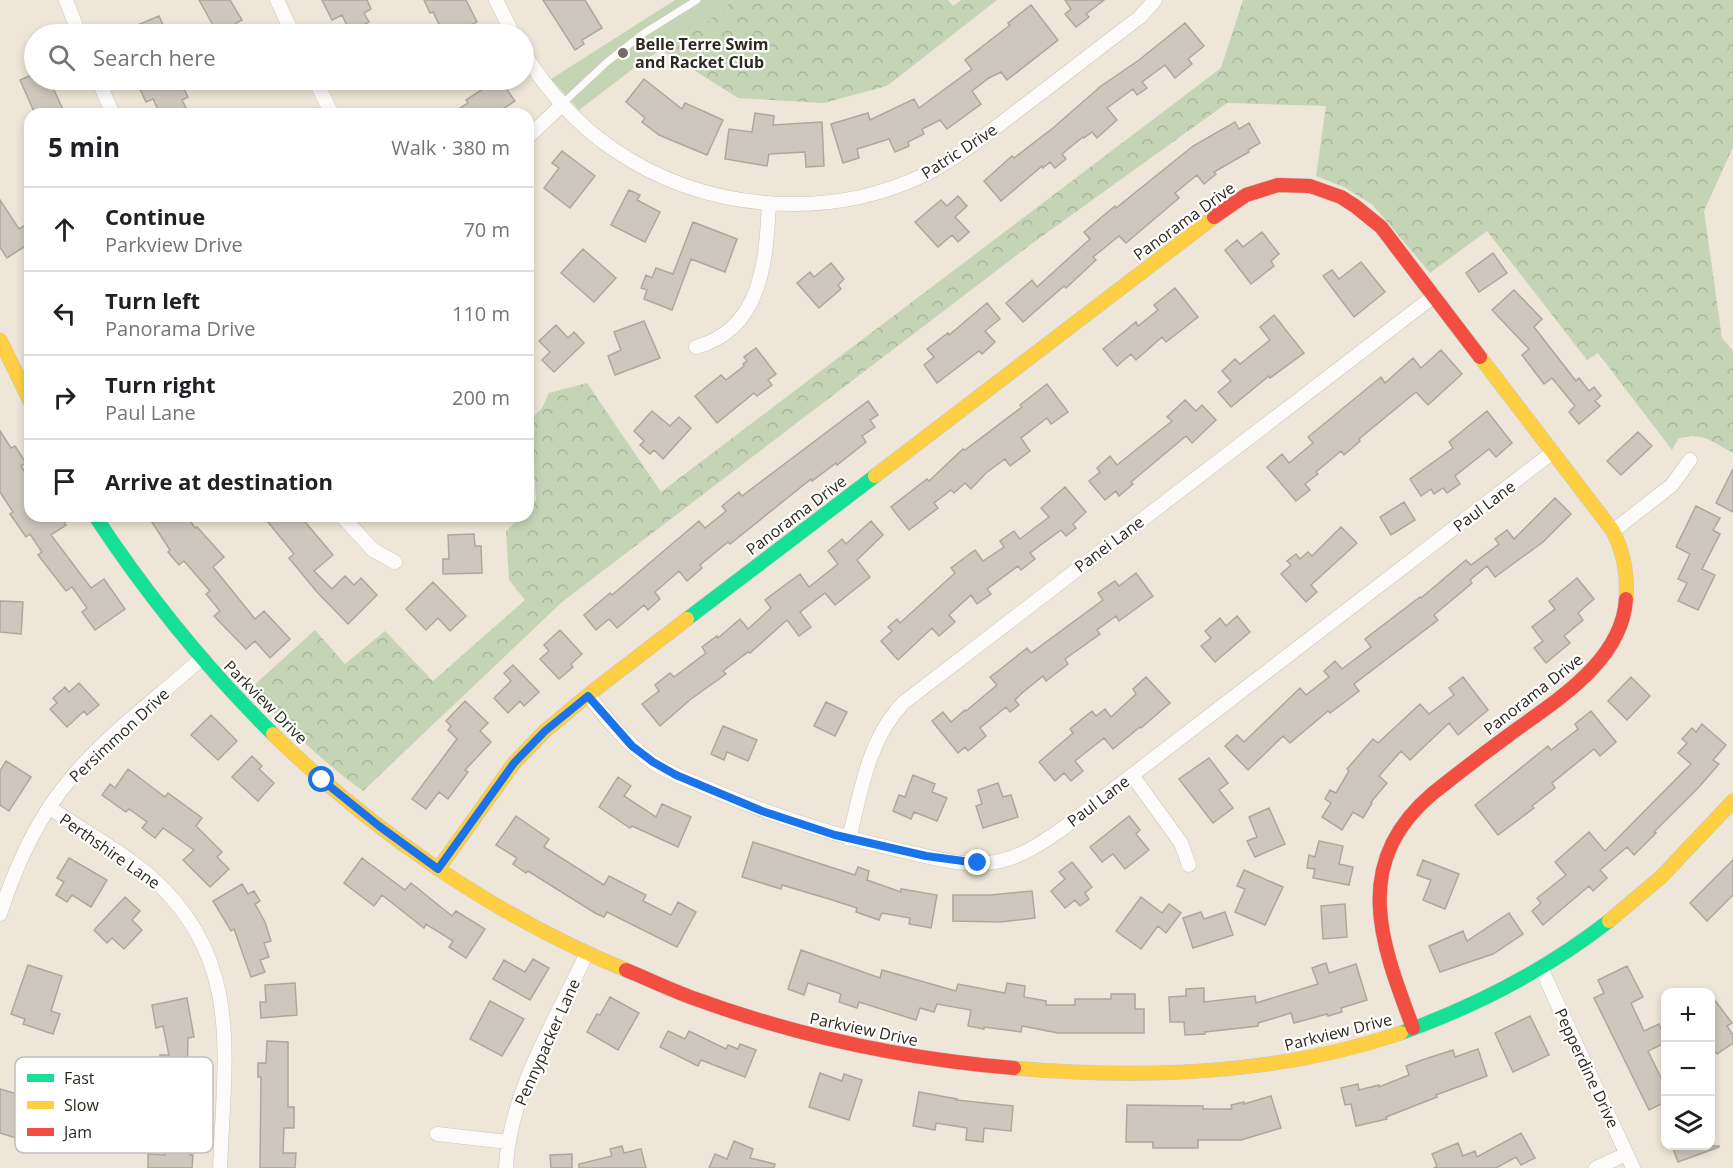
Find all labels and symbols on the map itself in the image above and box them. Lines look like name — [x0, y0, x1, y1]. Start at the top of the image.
place label: Belle Terre Swim and Racket Club — [635, 33, 769, 73]
marker: Belle Terre Swim and Racket Club — [616, 46, 630, 60]
street label: Patric Drive — [917, 118, 1001, 184]
street label: Panorama Drive — [1129, 177, 1239, 265]
street label: Panorama Drive — [741, 470, 851, 560]
street label: Paul Lane — [1448, 475, 1520, 537]
street label: Panei Lane — [1070, 511, 1148, 577]
street label: Panorama Drive — [1479, 648, 1587, 740]
street label: Parkview Drive — [219, 655, 313, 749]
street label: Persimmon Drive — [64, 683, 174, 787]
route start — [308, 766, 334, 792]
street label: Paul Lane — [1062, 770, 1134, 832]
street label: Perthshire Lane — [55, 808, 165, 894]
route end — [964, 849, 990, 875]
street label: Pennypacker Lane — [509, 975, 585, 1109]
street label: Pepperdine Drive — [1550, 1005, 1624, 1131]
street label: Parkview Drive — [808, 1007, 920, 1051]
street label: Parkview Drive — [1282, 1008, 1394, 1056]
legend — [15, 1057, 213, 1153]
text: Fast — [64, 1067, 95, 1089]
text: Slow — [64, 1094, 99, 1116]
text: Jam — [62, 1121, 92, 1143]

